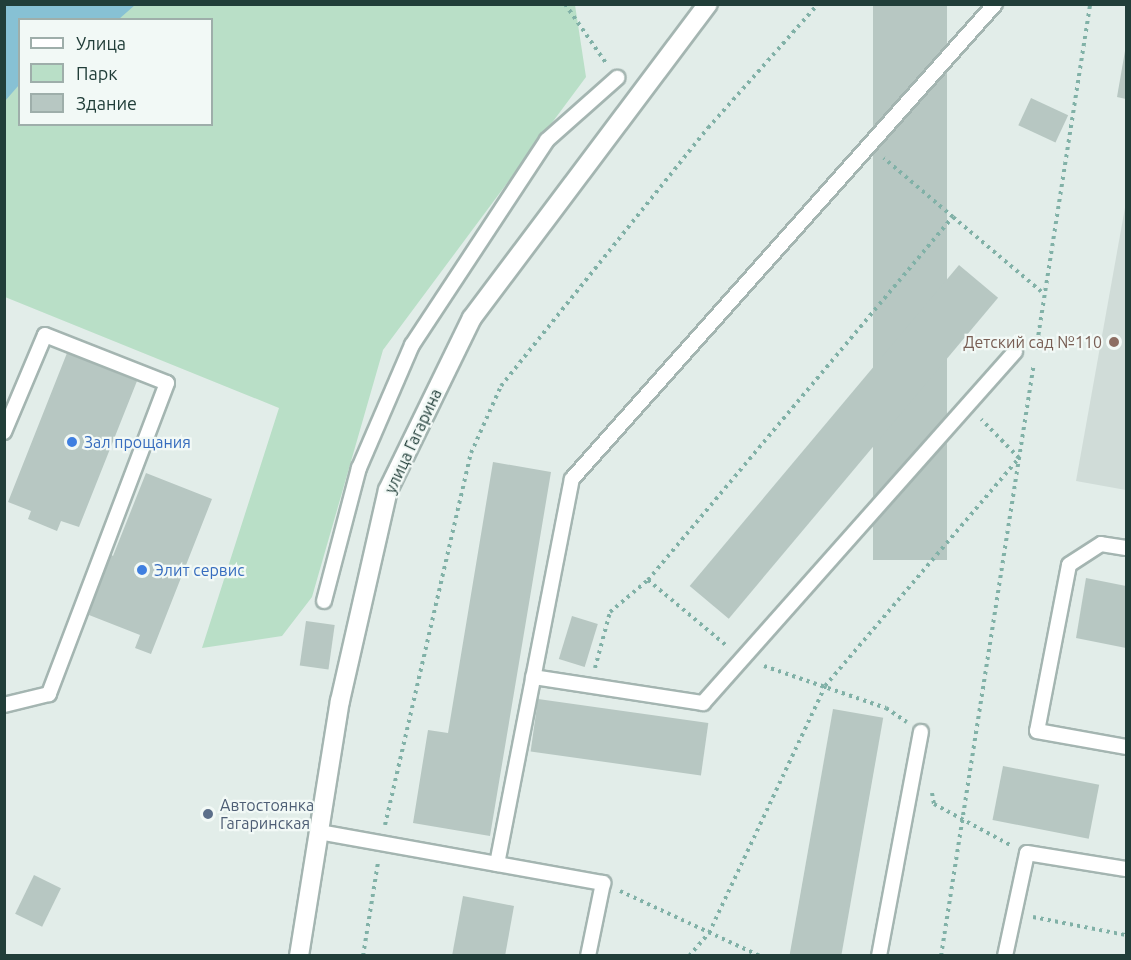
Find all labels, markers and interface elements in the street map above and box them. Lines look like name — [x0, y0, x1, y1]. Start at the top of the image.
legend — [18, 18, 213, 126]
text: Улица — [76, 33, 126, 53]
text: Парк — [76, 63, 117, 83]
text: Здание — [76, 93, 137, 113]
place label: Детский сад №110 — [963, 332, 1102, 352]
marker: Детский сад №110 — [1107, 335, 1121, 349]
street label: улица Гагарина — [380, 386, 446, 496]
place label: Зал прощания — [84, 432, 191, 452]
marker: Зал прощания — [65, 435, 79, 449]
place label: Элит сервис — [154, 560, 245, 580]
marker: Элит сервис — [135, 563, 149, 577]
place label: Автостоянка Гагаринская — [220, 795, 314, 833]
marker: Автостоянка Гагаринская — [201, 807, 215, 821]

